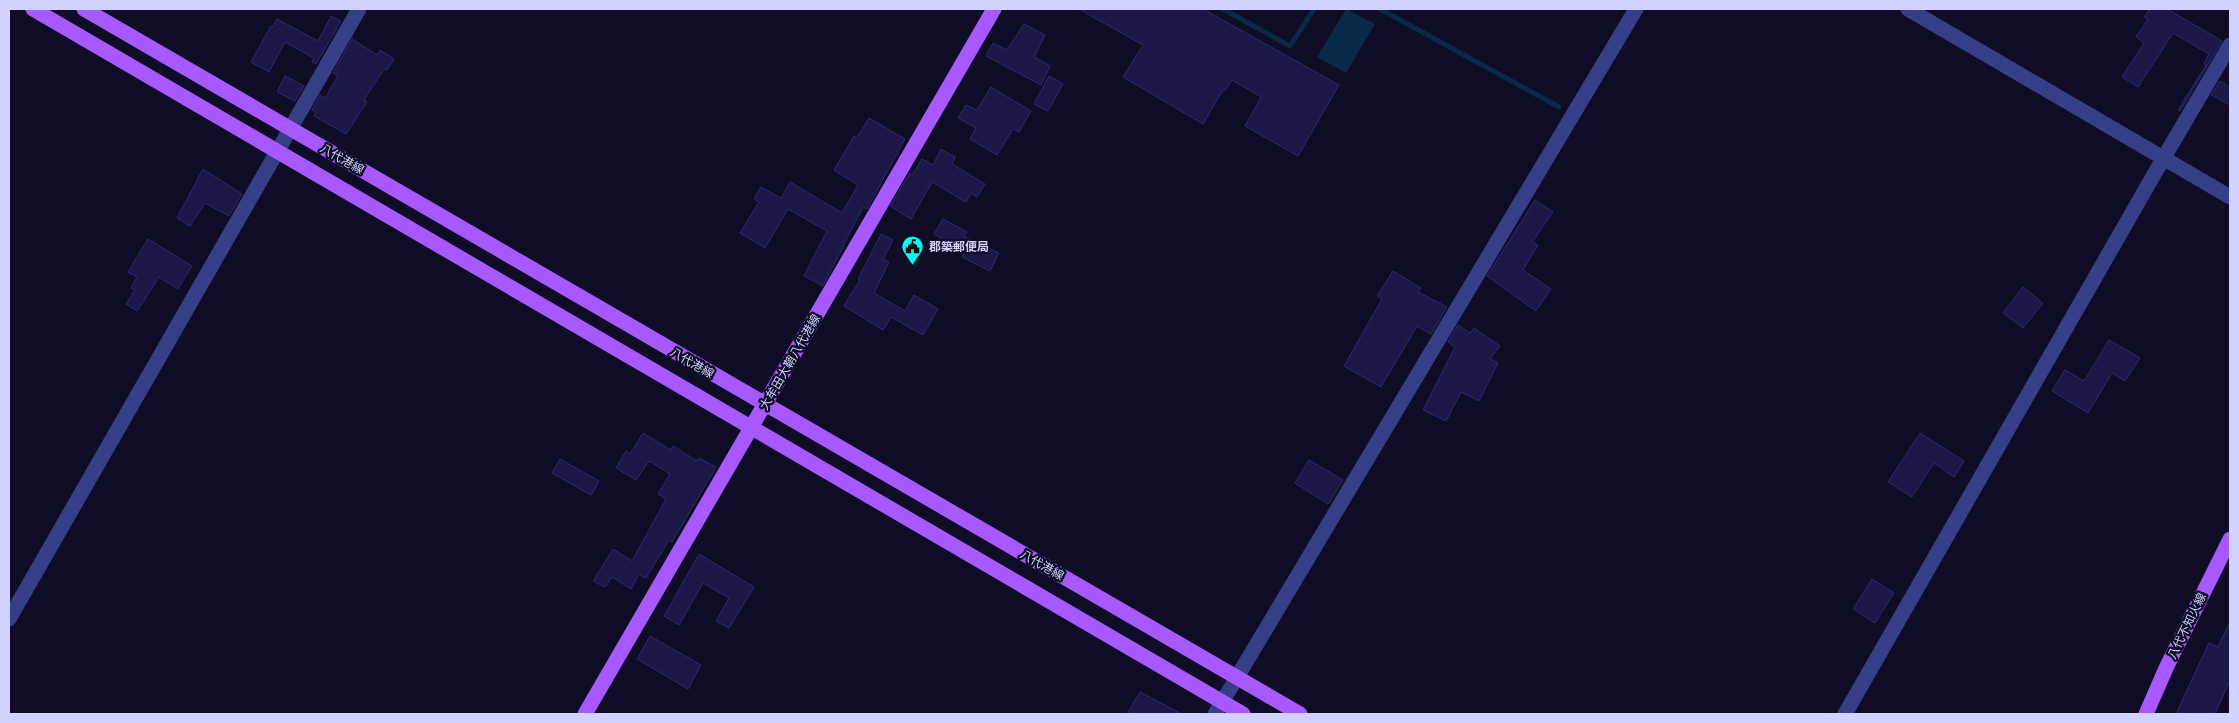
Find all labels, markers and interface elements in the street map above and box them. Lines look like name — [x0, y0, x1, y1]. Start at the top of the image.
street label: 八代港線 — [318, 141, 366, 177]
public building icon: 郡築郵便局 — [901, 235, 925, 266]
place label: 郡築郵便局 — [929, 240, 989, 254]
street label: 大牟田大鞘八代港線 — [757, 312, 823, 412]
street label: 八代港線 — [668, 345, 716, 381]
street label: 八代港線 — [1018, 547, 1066, 583]
street label: 八代不知火線 — [2165, 591, 2209, 661]

